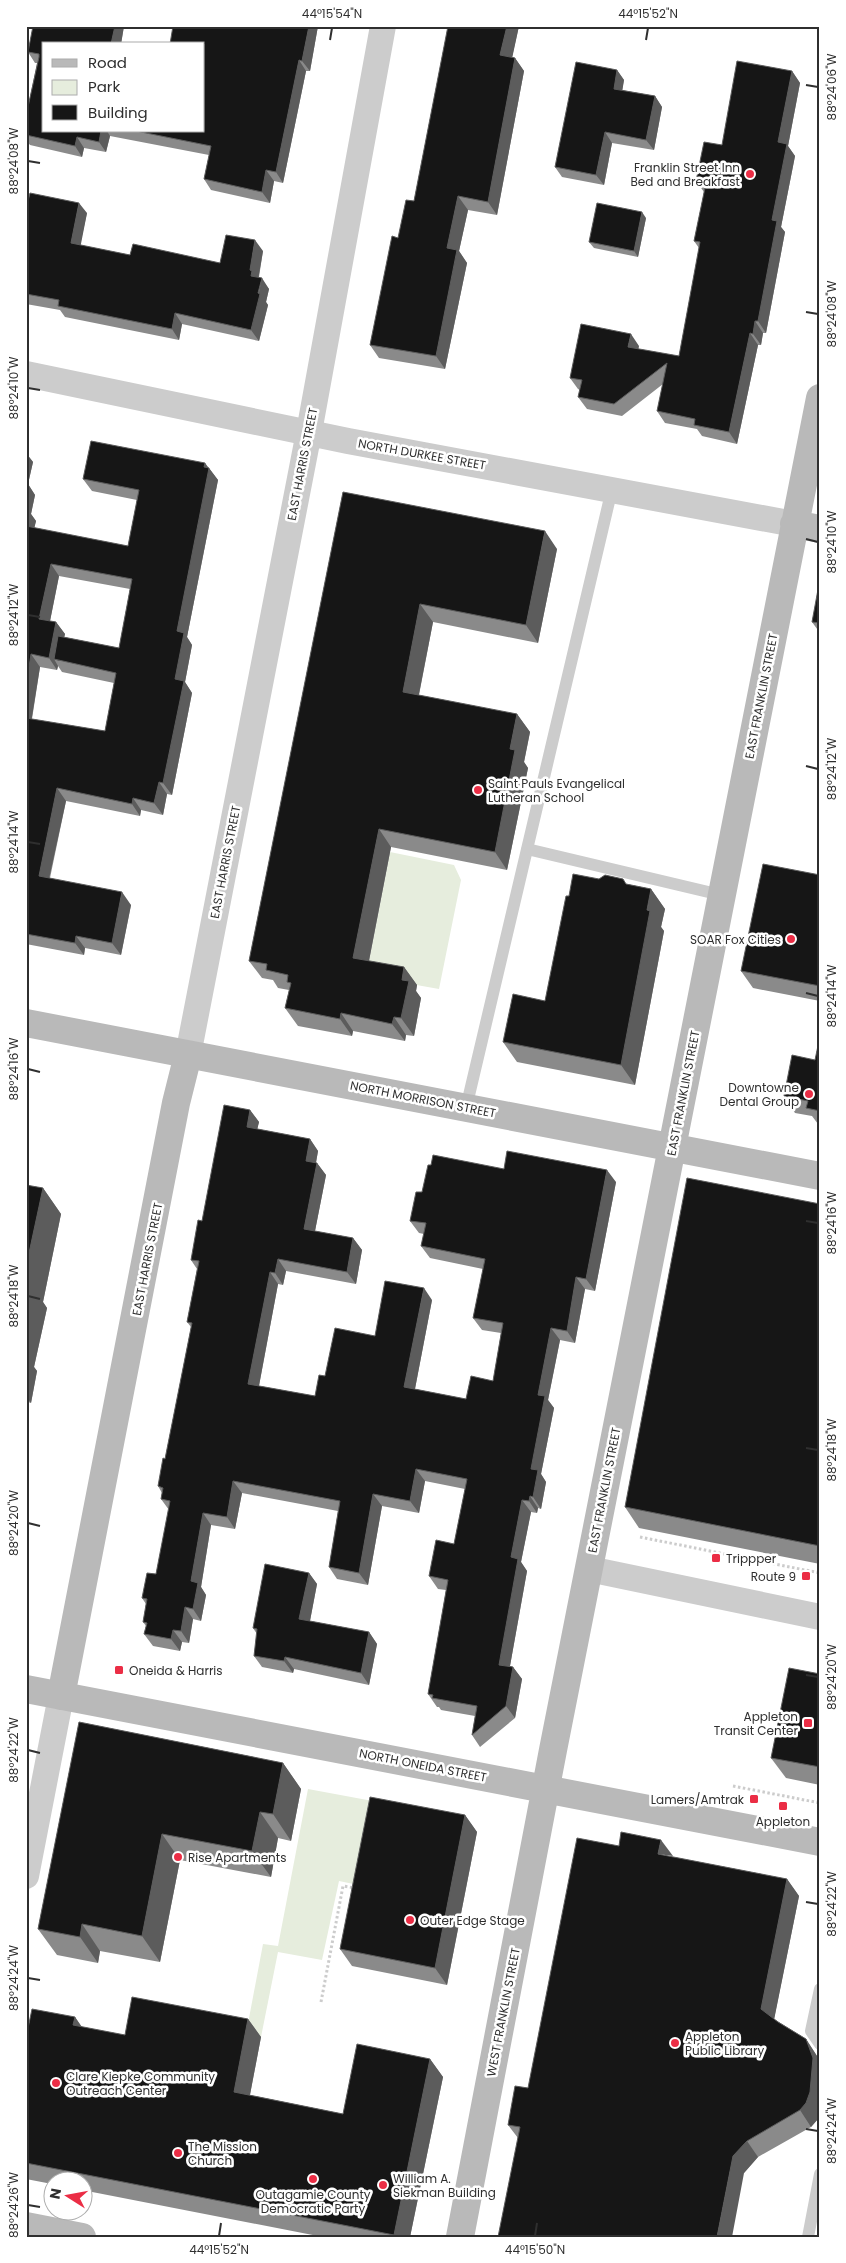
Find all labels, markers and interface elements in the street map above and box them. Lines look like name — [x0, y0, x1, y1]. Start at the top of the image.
text: 44°15'54"N — [302, 5, 362, 22]
text: 44°15'52"N — [618, 5, 678, 22]
legend — [42, 42, 205, 132]
text: Road — [88, 52, 127, 73]
text: 88°24'06"W — [823, 53, 840, 120]
text: Park — [88, 76, 120, 97]
text: Building — [88, 102, 148, 123]
text: 88°24'08"W — [5, 127, 22, 194]
place label: Franklin Street Inn Bed and Breakfast — [631, 159, 740, 190]
marker: Franklin Street Inn Bed and Breakfast — [744, 168, 756, 180]
text: 88°24'08"W — [823, 280, 840, 347]
text: 88°24'10"W — [5, 356, 22, 420]
street label: EAST HARRIS STREET — [283, 406, 321, 522]
street label: NORTH DURKEE STREET — [357, 434, 488, 474]
text: 88°24'10"W — [823, 510, 840, 574]
text: 88°24'12"W — [5, 584, 22, 646]
street label: EAST FRANKLIN STREET — [740, 631, 782, 760]
text: 88°24'12"W — [823, 738, 840, 800]
place label: Saint Pauls Evangelical Lutheran School — [488, 775, 625, 806]
marker: Saint Pauls Evangelical Lutheran School — [472, 784, 484, 796]
street label: EAST HARRIS STREET — [206, 804, 244, 920]
text: 88°24'14"W — [5, 810, 22, 874]
place label: SOAR Fox Cities — [690, 931, 781, 948]
marker: SOAR Fox Cities — [785, 933, 797, 945]
text: 88°24'14"W — [823, 964, 840, 1028]
street label: EAST FRANKLIN STREET — [662, 1028, 704, 1157]
text: 88°24'16"W — [5, 1037, 22, 1101]
street label: NORTH MORRISON STREET — [349, 1077, 498, 1122]
place label: Downtowne Dental Group — [719, 1079, 799, 1110]
marker: Downtowne Dental Group — [803, 1088, 815, 1100]
text: 88°24'16"W — [823, 1191, 840, 1255]
street label: EAST HARRIS STREET — [128, 1201, 166, 1317]
text: 88°24'18"W — [5, 1264, 22, 1328]
text: 88°24'18"W — [823, 1418, 840, 1482]
street label: EAST FRANKLIN STREET — [583, 1425, 625, 1554]
text: 88°24'20"W — [5, 1490, 22, 1556]
place label: Trippper — [726, 1550, 777, 1567]
marker: Trippper — [710, 1552, 722, 1564]
place label: Route 9 — [751, 1568, 796, 1585]
marker: Route 9 — [800, 1570, 812, 1582]
text: 88°24'20"W — [823, 1644, 840, 1710]
place label: Oneida & Harris — [129, 1662, 223, 1679]
marker: Oneida & Harris — [113, 1664, 125, 1676]
place label: Appleton Transit Center — [714, 1708, 799, 1739]
text: 88°24'22"W — [5, 1717, 22, 1783]
marker: Appleton Transit Center — [802, 1717, 814, 1729]
street label: NORTH ONEIDA STREET — [358, 1744, 489, 1786]
place label: Lamers/Amtrak — [651, 1791, 745, 1808]
marker: Lamers/Amtrak — [748, 1793, 760, 1805]
marker: Appleton — [777, 1800, 789, 1812]
place label: Appleton — [756, 1813, 810, 1830]
place label: Rise Apartments — [188, 1849, 286, 1866]
marker: Rise Apartments — [172, 1851, 184, 1863]
text: 88°24'22"W — [823, 1871, 840, 1937]
place label: Outer Edge Stage — [420, 1912, 525, 1929]
marker: Outer Edge Stage — [404, 1914, 416, 1926]
text: 88°24'24"W — [5, 1945, 22, 2011]
street label: WEST FRANKLIN STREET — [482, 1946, 524, 2078]
place label: Appleton Public Library — [685, 2028, 764, 2059]
marker: Appleton Public Library — [669, 2037, 681, 2049]
place label: Clare Kiepke Community Outreach Center — [66, 2068, 215, 2099]
marker: Clare Kiepke Community Outreach Center — [50, 2077, 62, 2089]
text: 88°24'24"W — [823, 2098, 840, 2164]
place label: The Mission Church — [188, 2138, 257, 2169]
marker: The Mission Church — [172, 2147, 184, 2159]
north arrow — [42, 2170, 92, 2220]
place label: William A. Siekman Building — [393, 2170, 496, 2201]
text: 88°24'26"W — [5, 2172, 22, 2238]
marker: Outagamie County Democratic Party — [307, 2173, 319, 2185]
marker: William A. Siekman Building — [377, 2179, 389, 2191]
text: N — [44, 2186, 66, 2201]
place label: Outagamie County Democratic Party — [255, 2186, 371, 2217]
text: 44°15'52"N — [189, 2241, 249, 2258]
text: 44°15'50"N — [505, 2241, 565, 2258]

